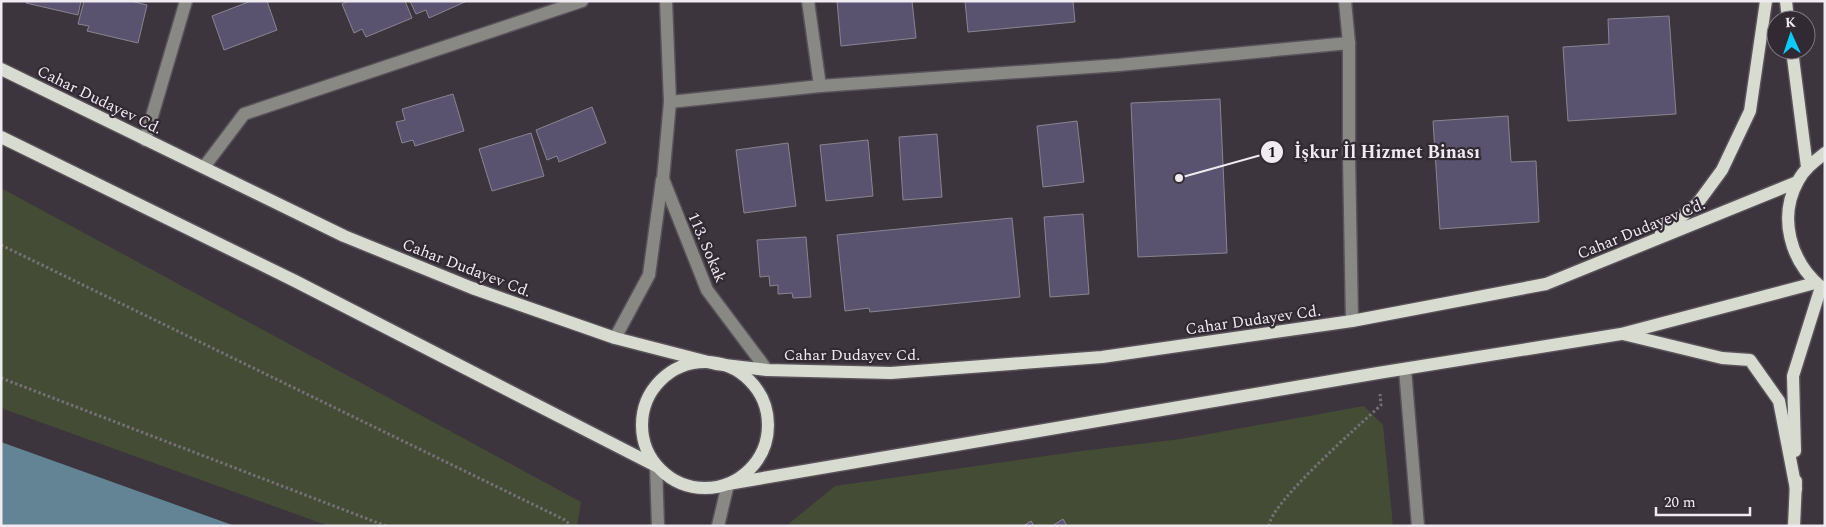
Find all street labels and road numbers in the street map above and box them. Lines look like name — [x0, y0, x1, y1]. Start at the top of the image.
street label: Cahar Dudayev Cd. — [33, 59, 166, 141]
street label: Cahar Dudayev Cd. — [1574, 192, 1709, 266]
street label: 113. Sokak — [681, 208, 733, 287]
street label: Cahar Dudayev Cd. — [399, 232, 535, 304]
street label: Cahar Dudayev Cd. — [1184, 299, 1322, 341]
street label: Cahar Dudayev Cd. — [784, 343, 920, 367]

